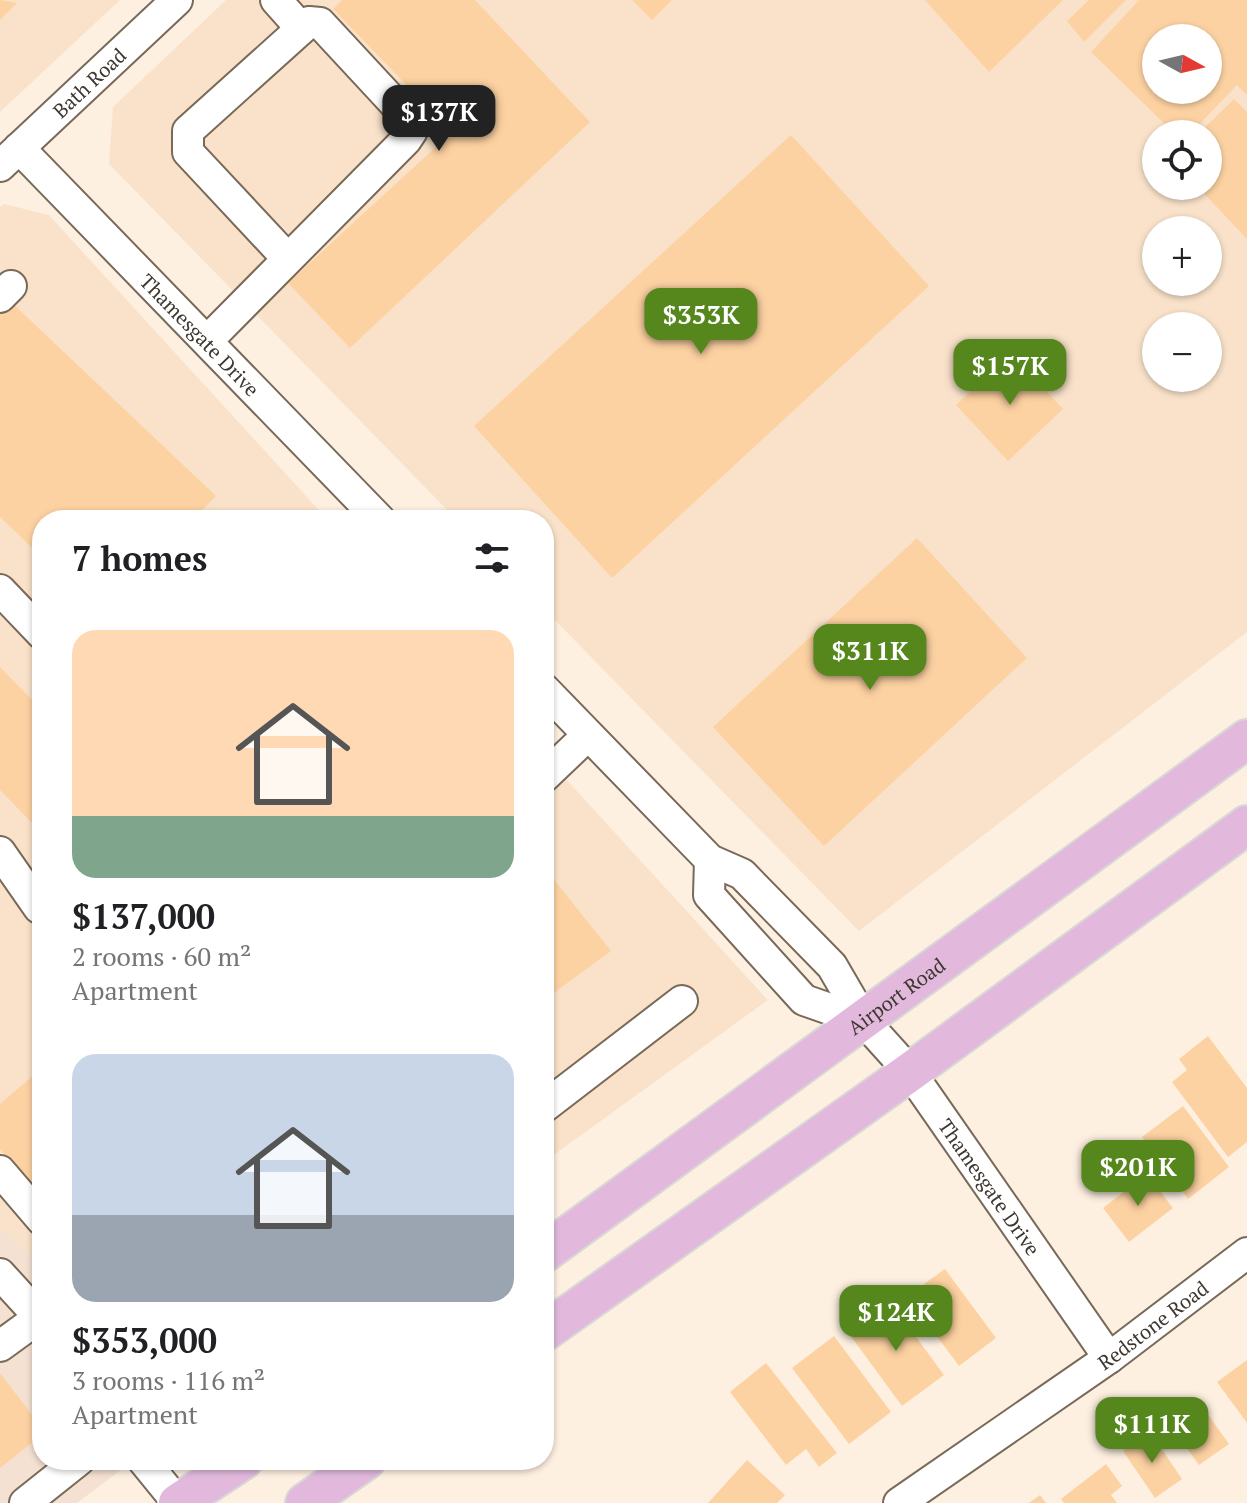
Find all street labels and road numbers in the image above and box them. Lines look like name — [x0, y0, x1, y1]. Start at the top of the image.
street label: Bath Road — [47, 42, 131, 124]
street label: Thamesgate Drive — [134, 267, 266, 402]
street label: Airport Road — [842, 951, 950, 1040]
street label: Thamesgate Drive — [933, 1113, 1047, 1260]
street label: Redstone Road — [1092, 1274, 1213, 1376]

